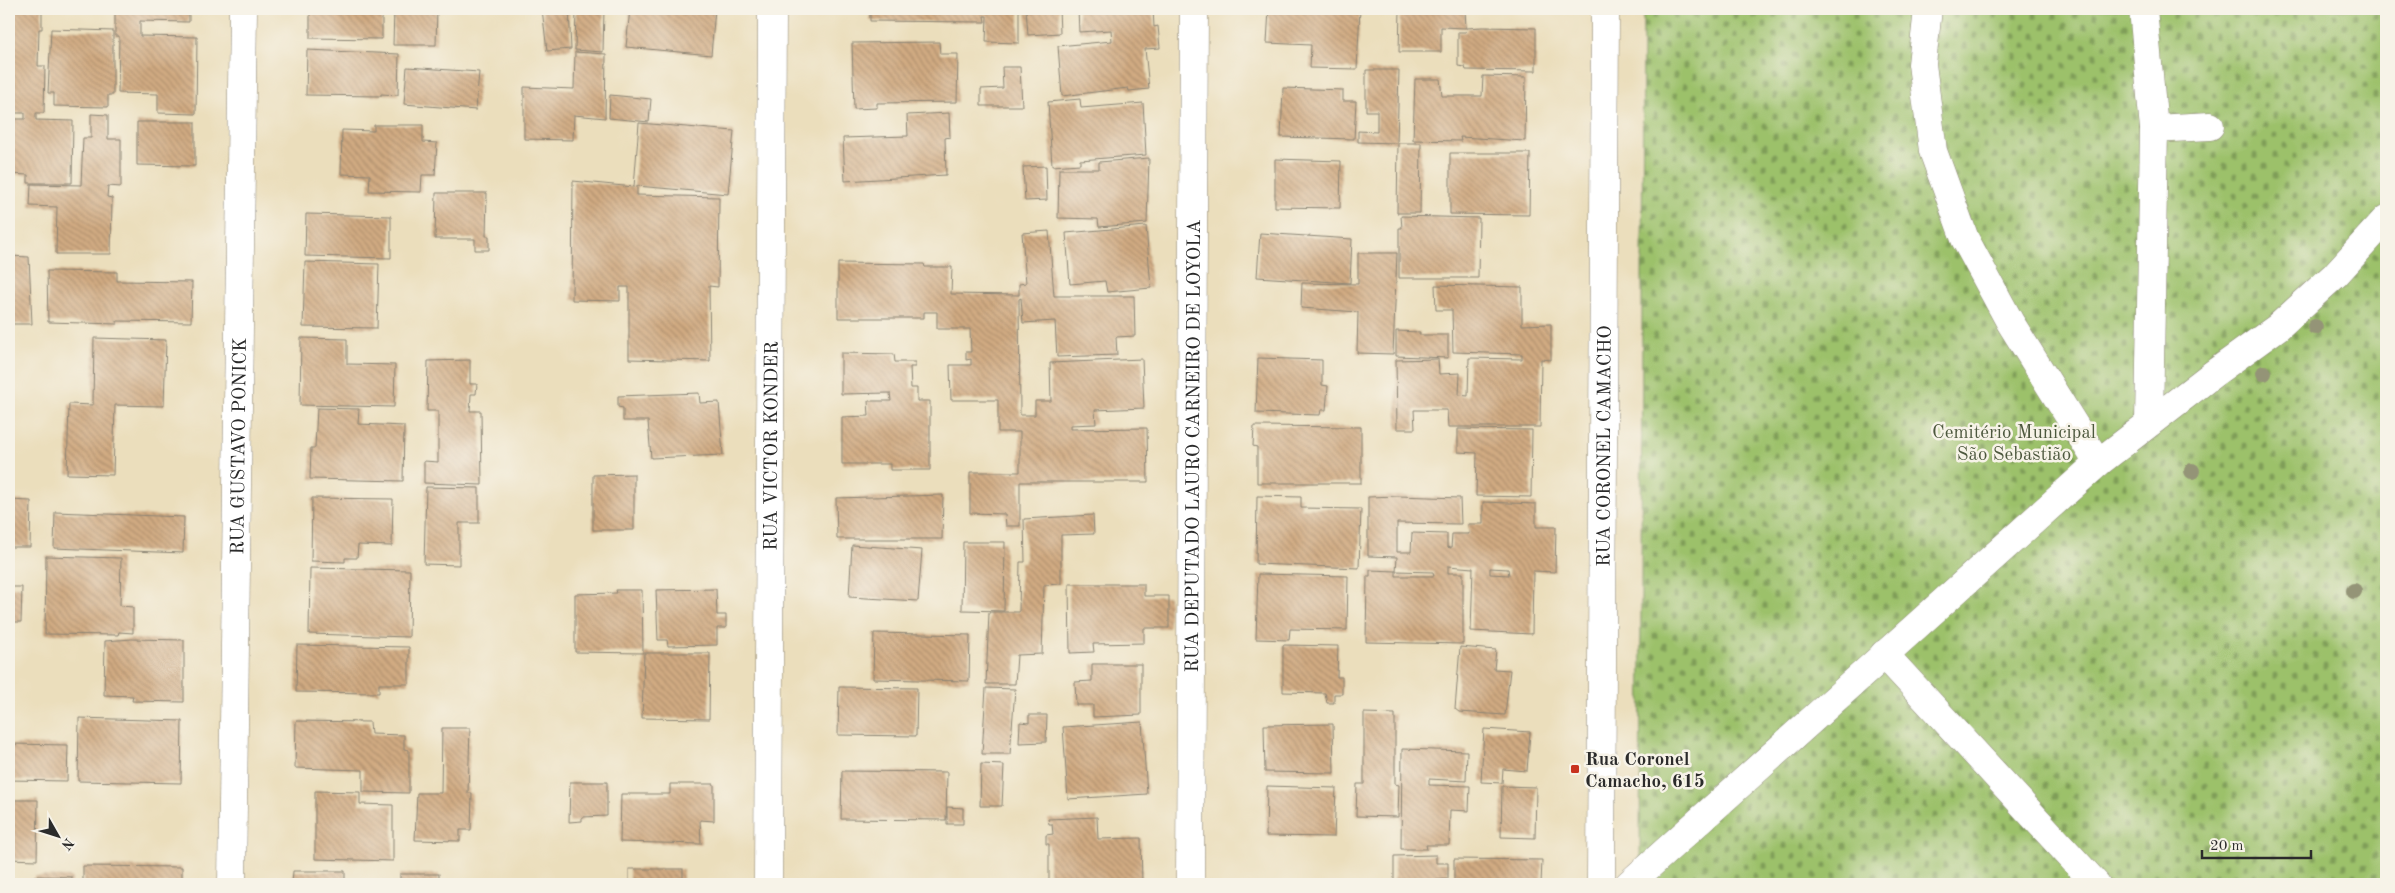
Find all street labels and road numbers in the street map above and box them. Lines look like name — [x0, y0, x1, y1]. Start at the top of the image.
street label: RUA DEPUTADO LAURO CARNEIRO DE LOYOLA — [1184, 219, 1205, 673]
street label: RUA CORONEL CAMACHO — [1595, 325, 1616, 567]
street label: RUA GUSTAVO PONICK — [229, 337, 251, 555]
street label: RUA VICTOR KONDER — [763, 341, 782, 551]

